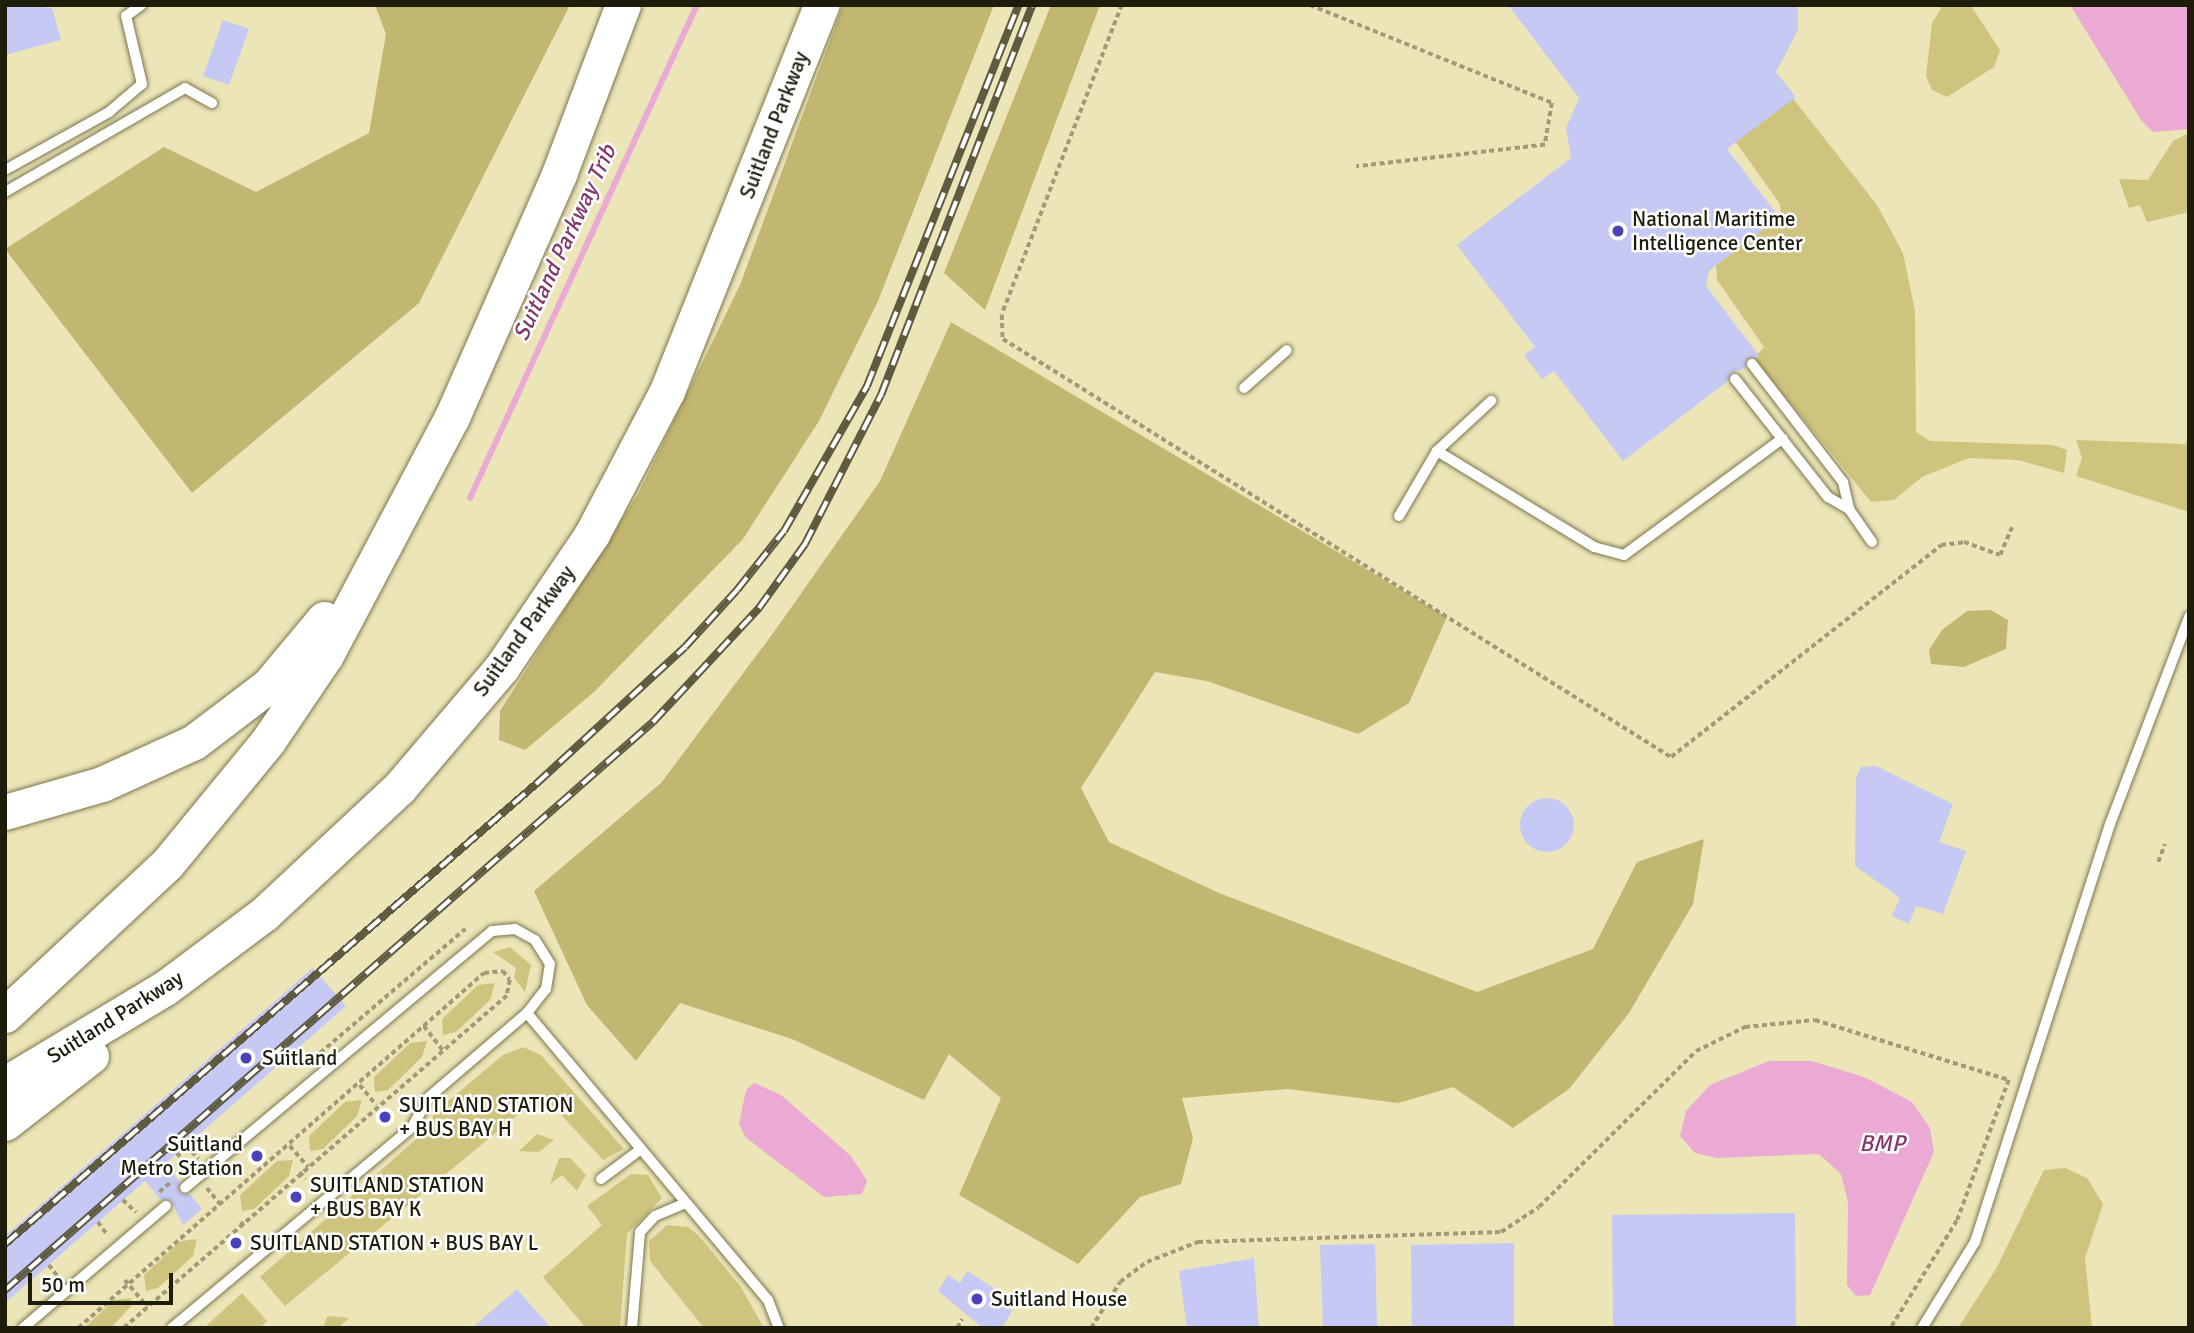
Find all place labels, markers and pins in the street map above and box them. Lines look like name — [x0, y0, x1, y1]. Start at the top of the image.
place label: National Maritime Intelligence Center — [1632, 206, 1803, 256]
marker: National Maritime Intelligence Center — [1610, 223, 1626, 239]
place label: Suitland — [262, 1045, 337, 1071]
marker: Suitland — [236, 1048, 256, 1068]
place label: SUITLAND STATION + BUS BAY H — [399, 1092, 574, 1142]
marker: SUITLAND STATION + BUS BAY H — [377, 1109, 393, 1125]
place label: Suitland Metro Station — [120, 1131, 243, 1181]
marker: Suitland Metro Station — [249, 1148, 265, 1164]
place label: SUITLAND STATION + BUS BAY K — [310, 1172, 485, 1222]
marker: SUITLAND STATION + BUS BAY K — [288, 1189, 304, 1205]
place label: SUITLAND STATION + BUS BAY L — [250, 1230, 539, 1256]
marker: SUITLAND STATION + BUS BAY L — [228, 1235, 244, 1251]
place label: Suitland House — [991, 1286, 1127, 1312]
marker: Suitland House — [969, 1291, 985, 1307]

